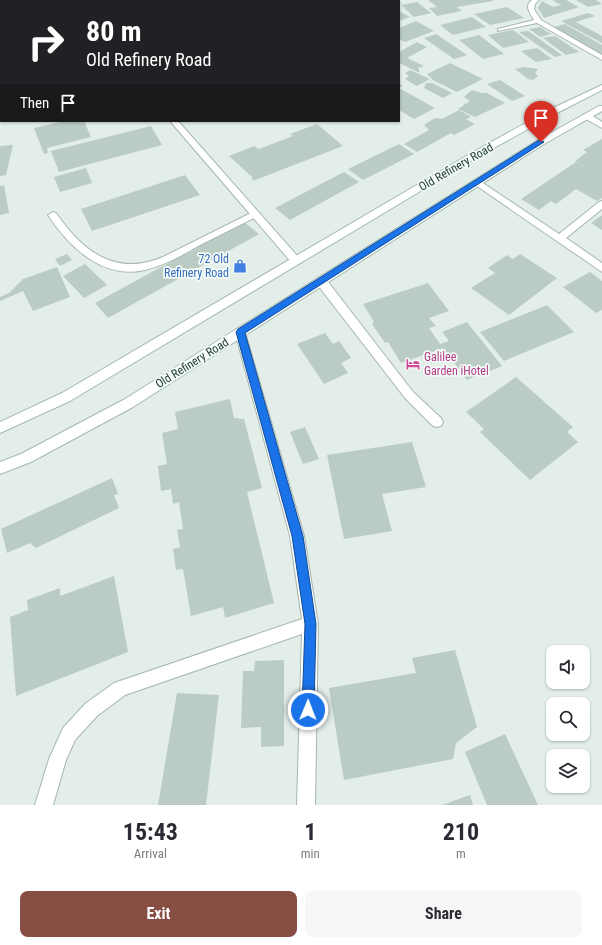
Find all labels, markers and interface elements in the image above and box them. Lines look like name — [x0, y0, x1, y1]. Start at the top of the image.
text: 80 m — [86, 15, 142, 48]
icon: right — [20, 16, 72, 68]
text: Old Refinery Road — [86, 49, 211, 70]
icon: arrive — [57, 92, 79, 114]
text: Then — [20, 94, 49, 112]
pin — [524, 101, 558, 142]
icon: arrive — [530, 107, 552, 129]
street label: Old Refinery Road — [416, 140, 496, 194]
place label: 72 Old Refinery Road — [164, 252, 229, 280]
shop icon: 72 Old Refinery Road — [232, 258, 248, 274]
street label: Old Refinery Road — [153, 335, 231, 391]
place label: Galilee Garden iHotel — [424, 350, 489, 378]
hotel icon: Galilee Garden iHotel — [405, 356, 421, 372]
map controls — [546, 645, 590, 793]
button: sound — [546, 645, 590, 689]
position arrow — [287, 689, 329, 731]
button: search — [546, 697, 590, 741]
button: layers — [546, 749, 590, 793]
text: 15:43 — [123, 818, 178, 846]
text: 1 — [304, 818, 316, 846]
text: 210 — [443, 818, 479, 846]
text: Arrival — [134, 846, 167, 861]
text: min — [301, 846, 320, 861]
text: m — [456, 846, 466, 861]
button: Exit — [20, 891, 297, 937]
button: Share — [305, 891, 582, 937]

